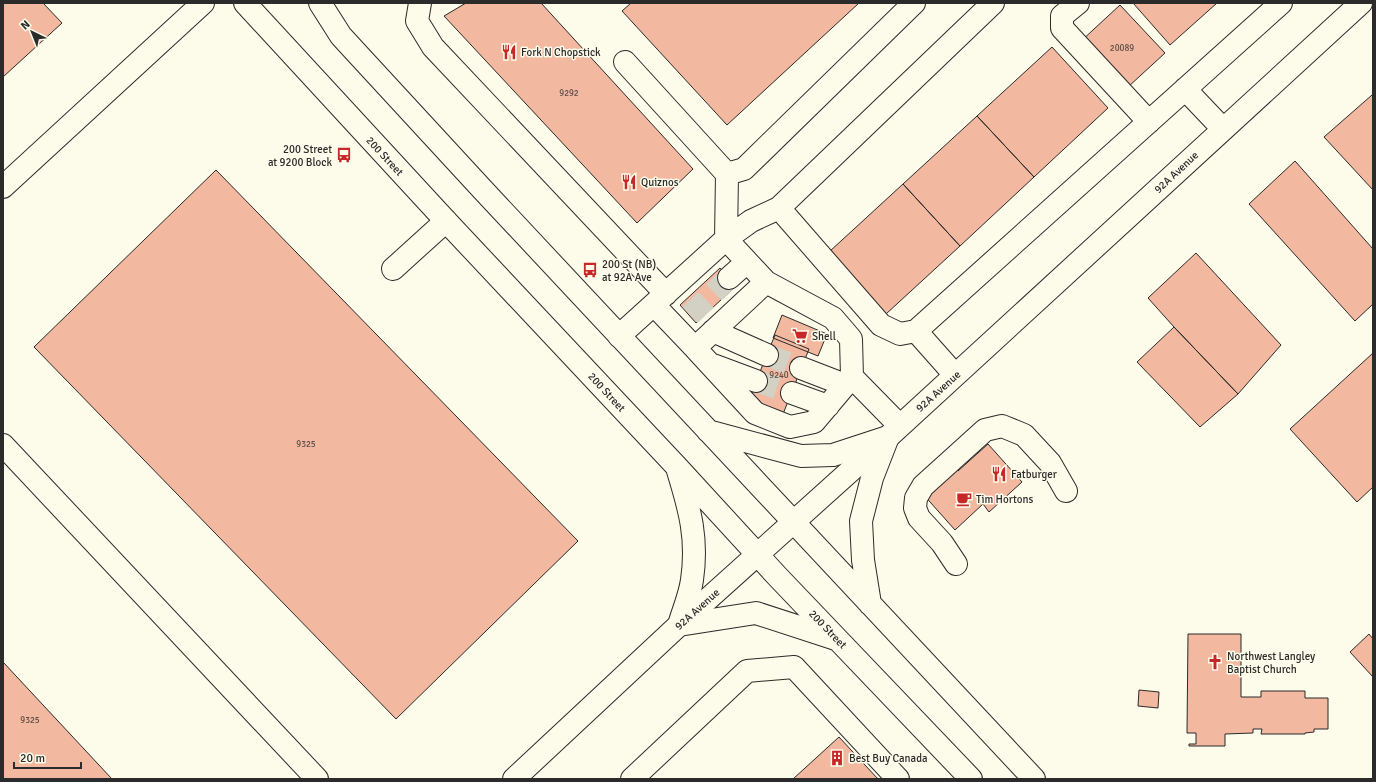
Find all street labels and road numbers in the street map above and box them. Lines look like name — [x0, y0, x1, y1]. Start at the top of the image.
street label: 200 Street — [363, 134, 406, 179]
street label: 92A Avenue — [1152, 149, 1201, 196]
street label: 92A Avenue — [913, 368, 963, 415]
street label: 200 Street — [585, 370, 628, 415]
street label: 92A Avenue — [672, 586, 722, 633]
street label: 200 Street — [806, 607, 849, 652]

